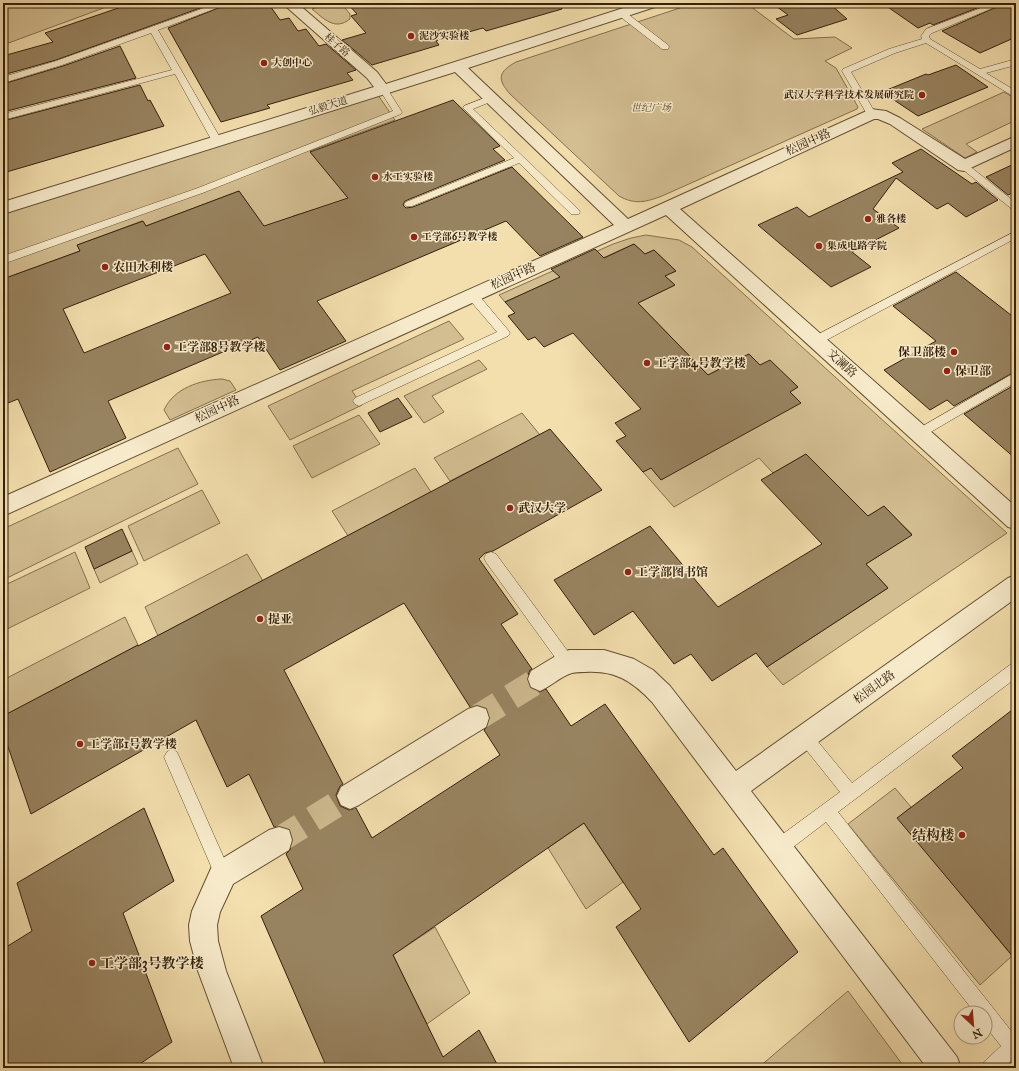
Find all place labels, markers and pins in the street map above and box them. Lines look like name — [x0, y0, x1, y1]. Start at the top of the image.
place label: 泥沙实验楼 — [419, 30, 470, 42]
marker: 泥沙实验楼 — [406, 31, 416, 41]
place label: 大创中心 — [272, 57, 312, 69]
marker: 大创中心 — [259, 58, 269, 68]
place label: 武汉大学科学技术发展研究院 — [784, 89, 914, 101]
marker: 武汉大学科学技术发展研究院 — [917, 90, 927, 100]
place label: 水工实验楼 — [382, 171, 434, 183]
marker: 水工实验楼 — [370, 172, 380, 182]
place label: 雅各楼 — [876, 213, 907, 225]
marker: 雅各楼 — [863, 214, 873, 224]
place label: 工学部6号教学楼 — [422, 231, 498, 243]
marker: 工学部6号教学楼 — [409, 232, 419, 242]
place label: 集成电路学院 — [827, 240, 887, 252]
marker: 集成电路学院 — [814, 241, 824, 251]
place label: 农田水利楼 — [113, 260, 173, 274]
marker: 农田水利楼 — [100, 262, 110, 272]
place label: 工学部8号教学楼 — [175, 340, 265, 354]
marker: 工学部8号教学楼 — [162, 342, 172, 352]
place label: 保卫部楼 — [898, 345, 946, 359]
marker: 保卫部楼 — [949, 347, 959, 357]
place label: 工学部4号教学楼 — [655, 356, 746, 371]
marker: 工学部4号教学楼 — [642, 358, 652, 368]
place label: 保卫部 — [955, 364, 991, 378]
marker: 保卫部 — [942, 366, 952, 376]
place label: 武汉大学 — [518, 501, 566, 515]
marker: 武汉大学 — [505, 503, 515, 513]
place label: 工学部图书馆 — [636, 565, 708, 579]
marker: 工学部图书馆 — [623, 567, 633, 577]
place label: 提亚 — [268, 612, 292, 626]
marker: 提亚 — [255, 614, 265, 624]
place label: 工学部1号教学楼 — [88, 737, 177, 751]
marker: 工学部1号教学楼 — [75, 739, 85, 749]
place label: 结构楼 — [912, 827, 954, 844]
marker: 结构楼 — [957, 830, 967, 840]
place label: 工学部3号教学楼 — [100, 955, 204, 973]
marker: 工学部3号教学楼 — [87, 958, 97, 968]

